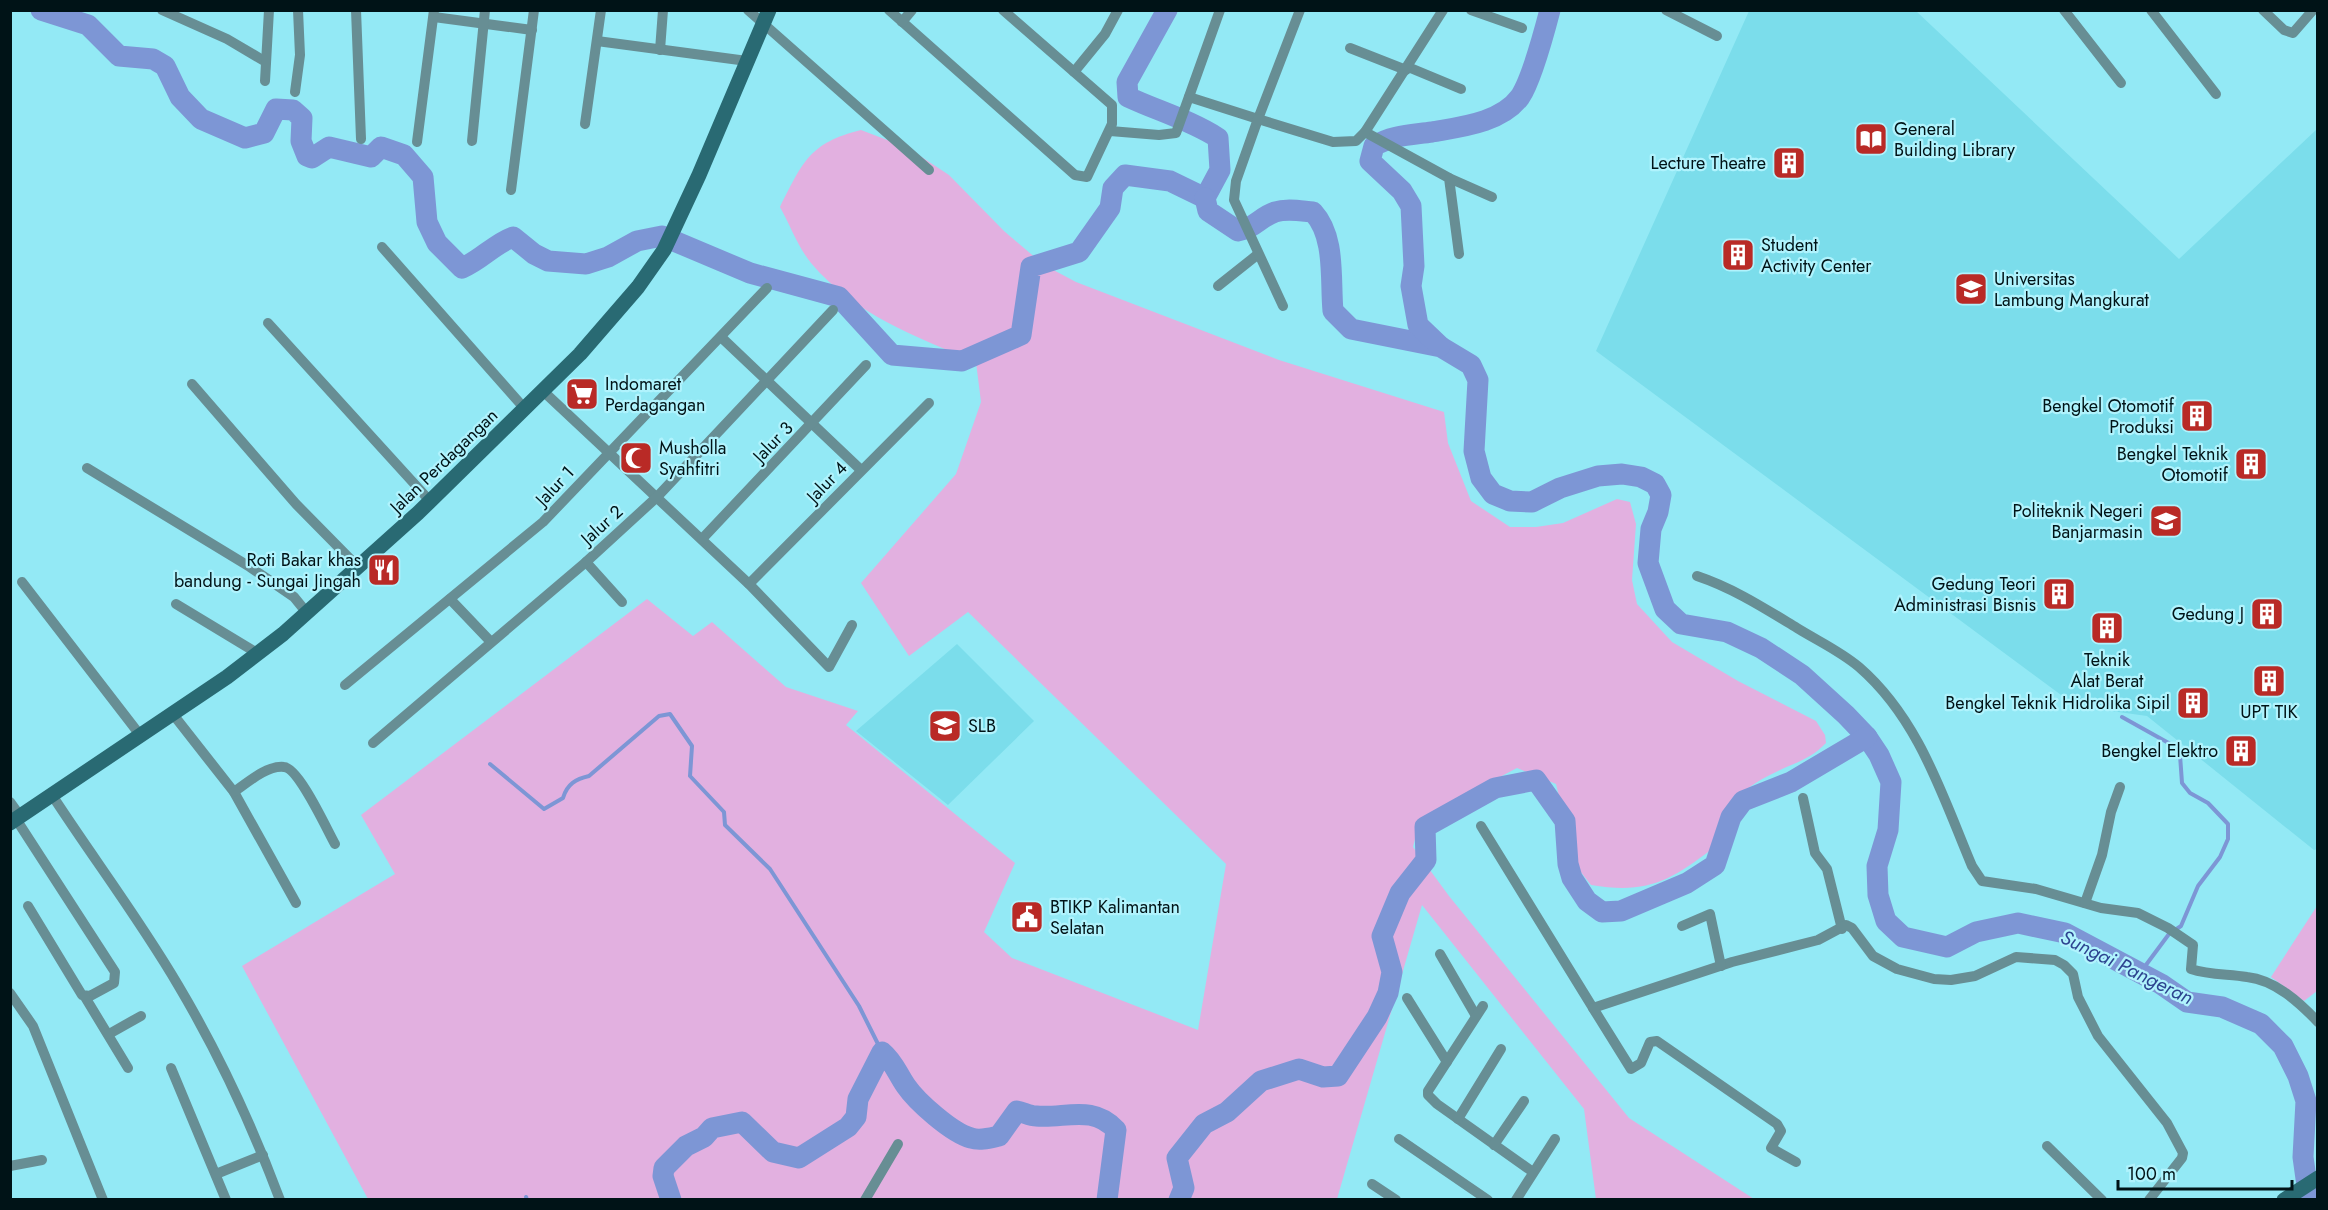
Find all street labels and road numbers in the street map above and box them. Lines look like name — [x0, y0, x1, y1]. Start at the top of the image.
street label: Jalan Perdagangan — [383, 403, 504, 521]
street label: Jalur 3 — [746, 416, 799, 470]
street label: Jalur 4 — [799, 455, 853, 510]
street label: Jalur 1 — [528, 460, 580, 513]
street label: Jalur 2 — [574, 499, 629, 552]

